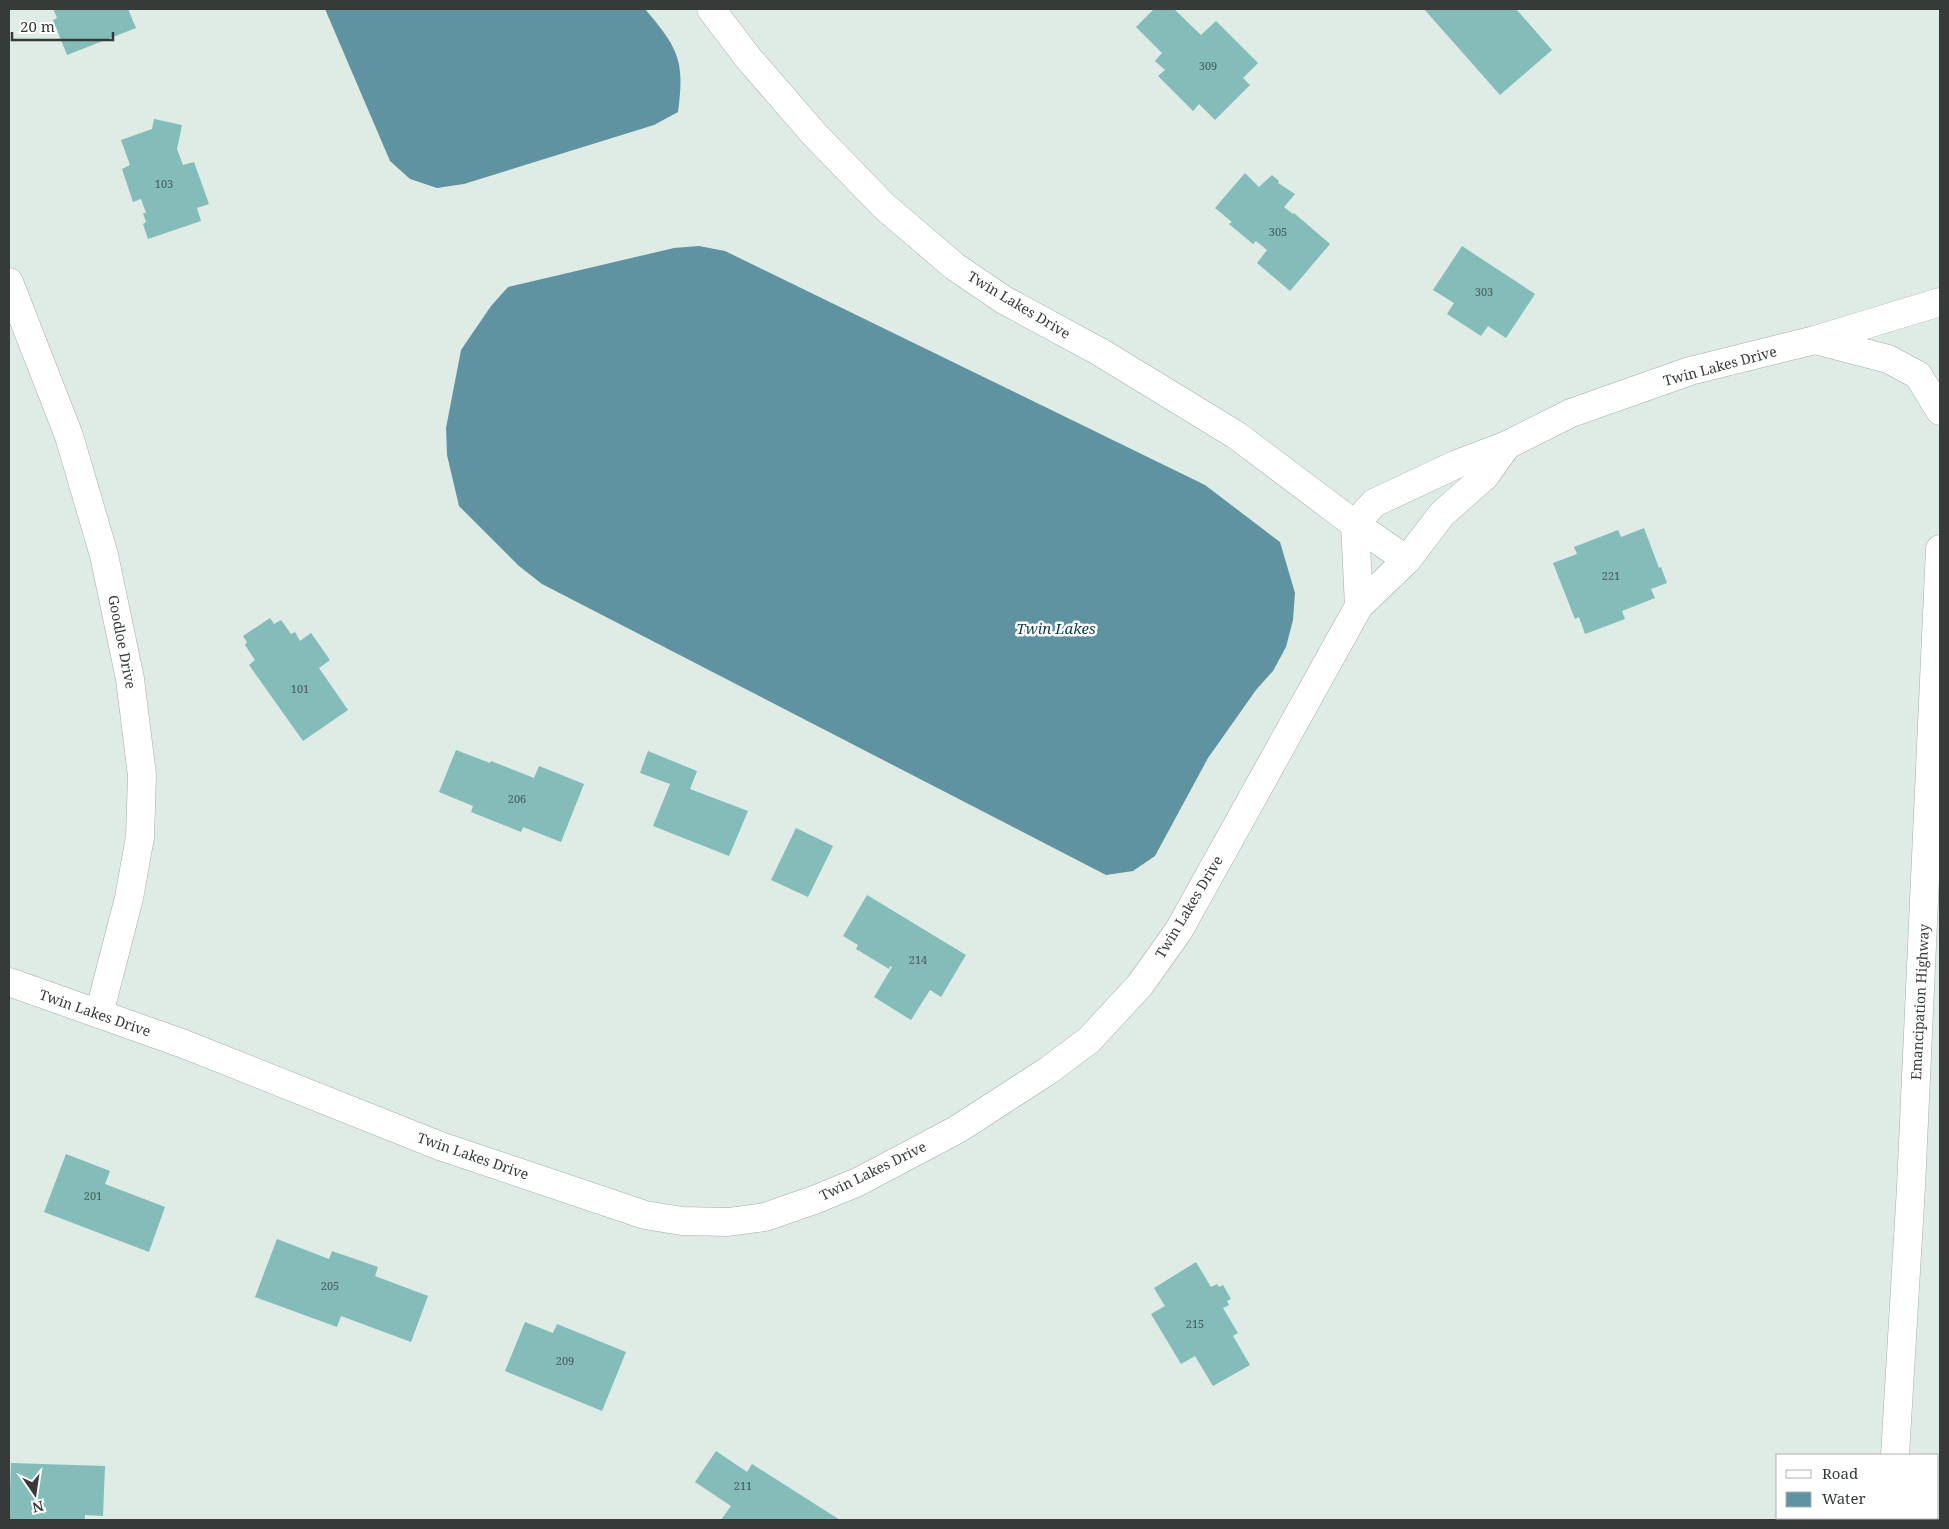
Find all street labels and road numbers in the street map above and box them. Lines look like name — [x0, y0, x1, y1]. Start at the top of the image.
street label: Twin Lakes Drive — [964, 266, 1074, 343]
street label: Twin Lakes Drive — [1661, 341, 1779, 390]
street label: Goodloe Drive — [104, 593, 141, 690]
street label: Twin Lakes Drive — [1150, 852, 1227, 962]
street label: Emancipation Highway — [1906, 923, 1933, 1081]
street label: Twin Lakes Drive — [37, 985, 153, 1040]
street label: Twin Lakes Drive — [415, 1128, 531, 1183]
street label: Twin Lakes Drive — [816, 1136, 929, 1205]

